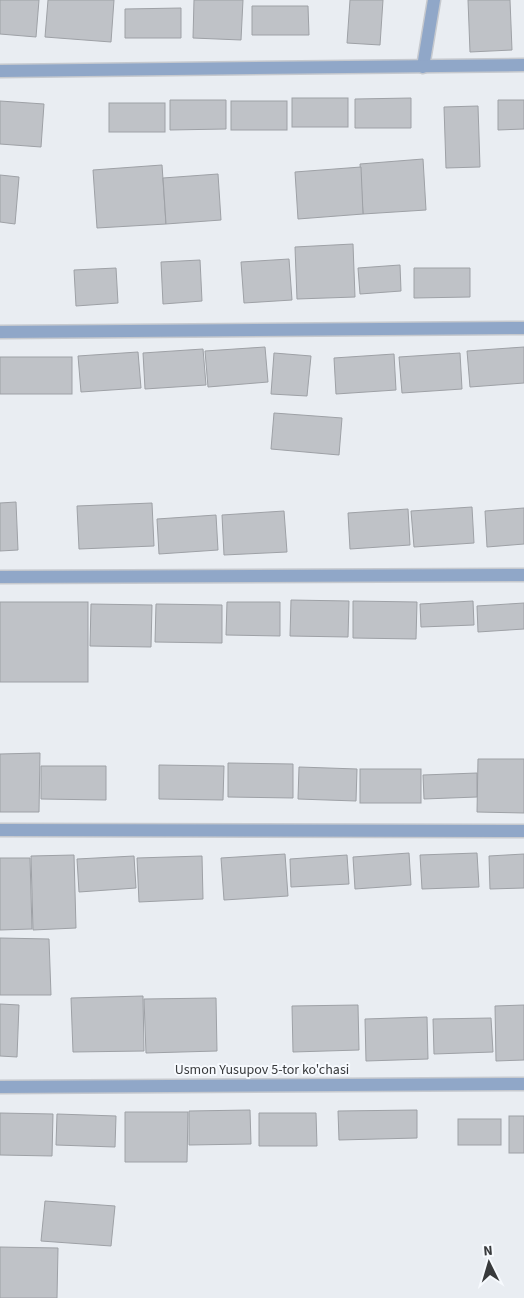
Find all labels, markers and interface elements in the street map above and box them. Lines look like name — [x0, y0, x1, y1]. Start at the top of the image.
street label: Usmon Yusupov 5-tor ko'chasi — [175, 1060, 349, 1080]
north arrow — [464, 1238, 514, 1288]
text: N — [482, 1241, 493, 1261]

